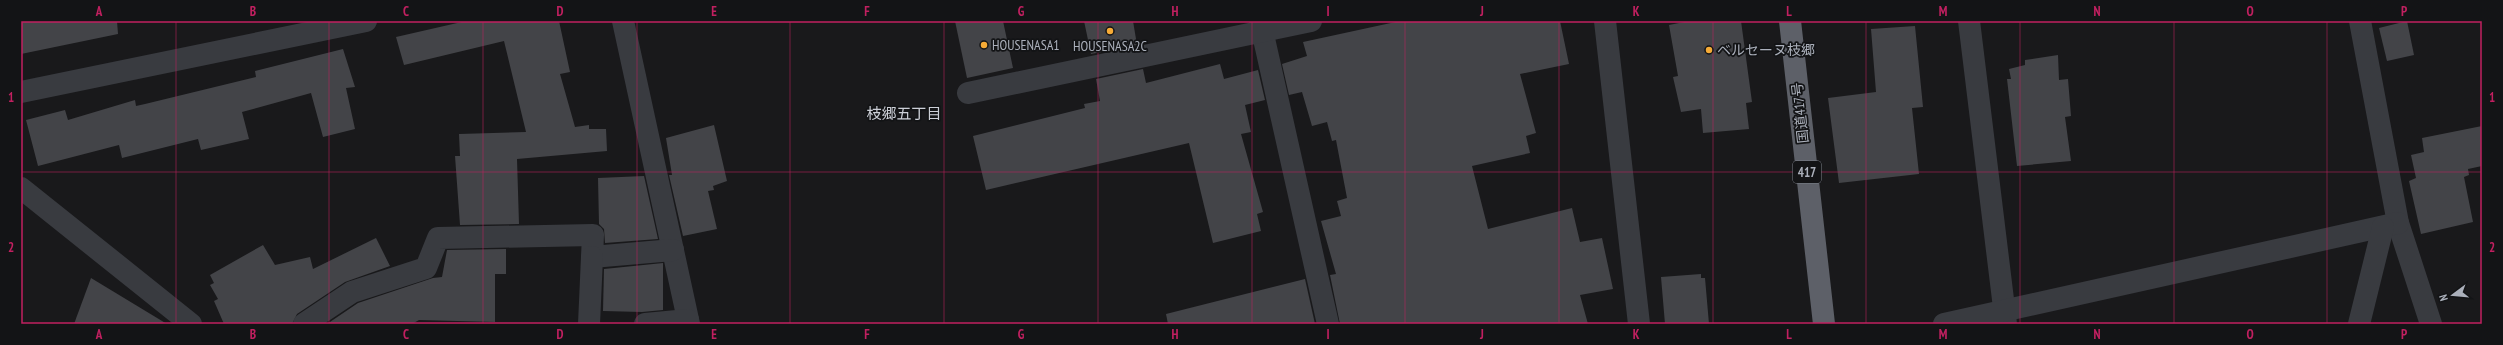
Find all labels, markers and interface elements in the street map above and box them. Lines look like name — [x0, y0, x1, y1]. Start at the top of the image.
text: A — [95, 3, 103, 20]
text: B — [250, 3, 256, 20]
text: C — [403, 3, 409, 20]
text: D — [557, 3, 564, 20]
text: E — [711, 3, 717, 20]
text: F — [864, 3, 870, 20]
text: G — [1018, 3, 1025, 20]
text: H — [1172, 3, 1179, 20]
text: I — [1326, 3, 1330, 20]
text: J — [1479, 3, 1484, 20]
text: K — [1633, 3, 1640, 20]
text: L — [1786, 3, 1792, 20]
text: M — [1939, 3, 1948, 20]
text: N — [2093, 3, 2101, 20]
text: O — [2246, 3, 2254, 20]
text: P — [2401, 3, 2407, 20]
marker: HOUSENASA2C — [1105, 26, 1115, 36]
place label: HOUSENASA1 — [992, 36, 1060, 54]
place label: HOUSENASA2C — [1073, 37, 1148, 55]
marker: HOUSENASA1 — [979, 40, 989, 50]
place label: ベルセーヌ枝郷 — [1717, 41, 1815, 59]
marker: ベルセーヌ枝郷 — [1704, 45, 1714, 55]
street label: 国道417号 — [1788, 82, 1812, 144]
text: 1 — [8, 89, 14, 106]
text: 1 — [2489, 89, 2495, 106]
district label: 枝郷五丁目 — [866, 104, 942, 123]
road number: 417 — [1793, 161, 1821, 183]
text: 2 — [8, 239, 14, 256]
text: 2 — [2489, 239, 2495, 256]
north arrow — [2433, 275, 2473, 315]
text: N — [2436, 293, 2451, 303]
text: A — [95, 326, 103, 343]
text: B — [250, 326, 256, 343]
text: C — [403, 326, 409, 343]
text: D — [557, 326, 564, 343]
text: E — [711, 326, 717, 343]
text: F — [864, 326, 870, 343]
text: G — [1018, 326, 1025, 343]
text: H — [1172, 326, 1179, 343]
text: I — [1326, 326, 1330, 343]
text: J — [1479, 326, 1484, 343]
text: K — [1633, 326, 1640, 343]
text: L — [1786, 326, 1792, 343]
text: M — [1939, 326, 1948, 343]
text: N — [2093, 326, 2101, 343]
text: O — [2246, 326, 2254, 343]
text: P — [2401, 326, 2407, 343]

